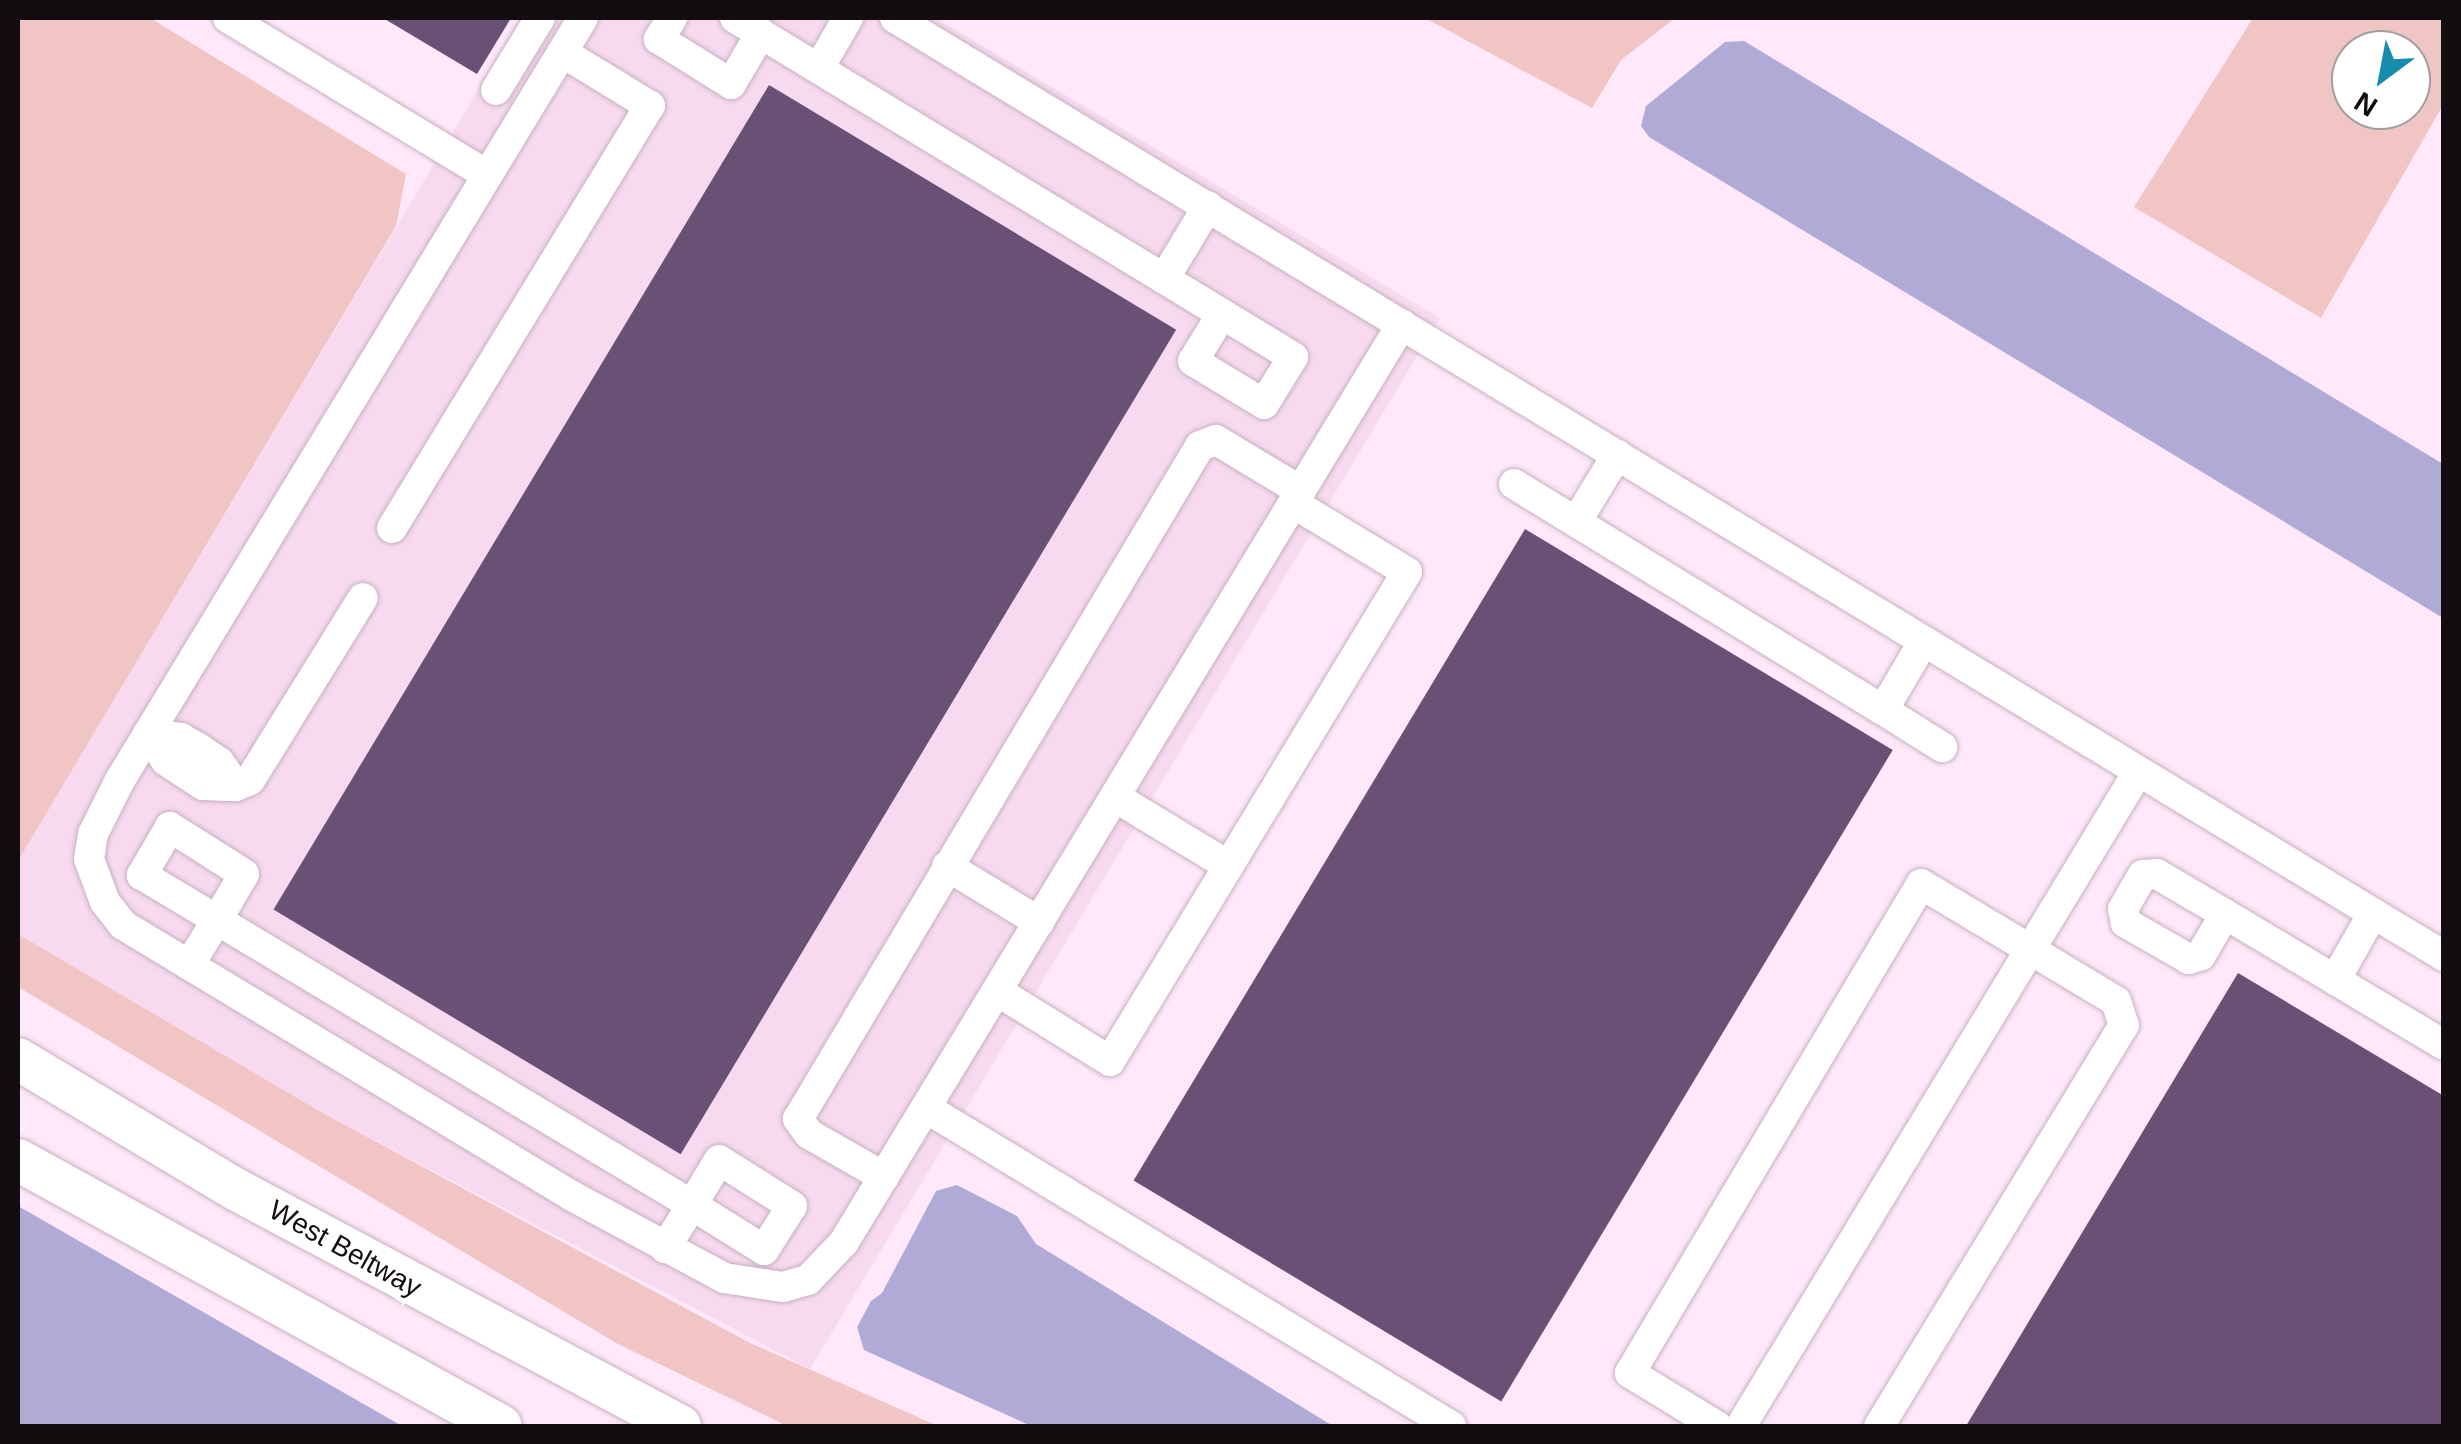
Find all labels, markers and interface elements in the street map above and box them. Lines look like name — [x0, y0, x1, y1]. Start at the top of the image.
north arrow — [2331, 30, 2431, 130]
text: N — [2349, 86, 2383, 123]
street label: West Beltway — [263, 1193, 427, 1305]

